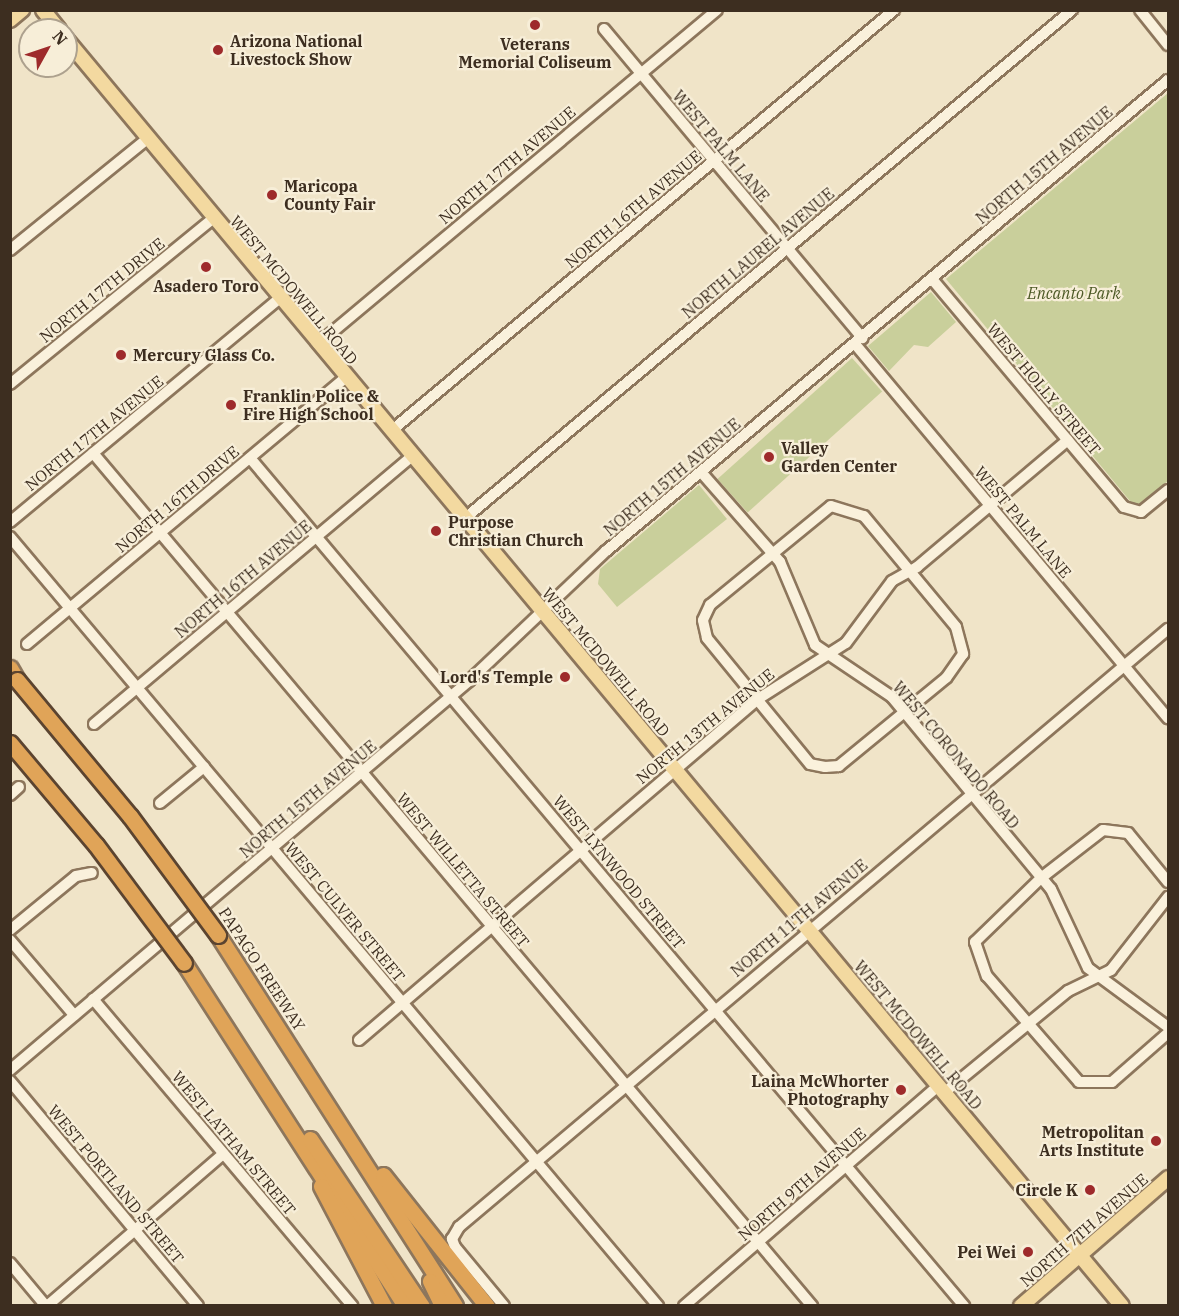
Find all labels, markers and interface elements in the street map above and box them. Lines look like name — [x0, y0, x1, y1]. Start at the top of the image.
north arrow — [18, 18, 78, 78]
marker: Veterans Memorial Coliseum — [528, 18, 542, 32]
text: N — [49, 26, 72, 49]
place label: Arizona National Livestock Show — [230, 31, 363, 69]
place label: Veterans Memorial Coliseum — [459, 34, 611, 72]
marker: Arizona National Livestock Show — [211, 43, 225, 57]
street label: WEST PALM LANE — [669, 86, 773, 206]
street label: NORTH 17TH AVENUE — [435, 102, 579, 228]
street label: NORTH 15TH AVENUE — [972, 102, 1116, 228]
street label: NORTH 16TH AVENUE — [561, 146, 705, 272]
place label: Maricopa County Fair — [284, 176, 376, 214]
street label: NORTH LAUREL AVENUE — [678, 184, 838, 322]
marker: Maricopa County Fair — [265, 188, 279, 202]
street label: WEST MCDOWELL ROAD — [226, 212, 362, 368]
street label: NORTH 17TH DRIVE — [36, 234, 168, 346]
marker: Asadero Toro — [199, 260, 213, 274]
place label: Asadero Toro — [153, 276, 259, 296]
park label: Encanto Park — [1027, 283, 1121, 303]
street label: WEST HOLLY STREET — [983, 319, 1105, 459]
place label: Mercury Glass Co. — [133, 345, 275, 365]
marker: Mercury Glass Co. — [114, 348, 128, 362]
street label: NORTH 17TH AVENUE — [21, 371, 167, 495]
place label: Franklin Police & Fire High School — [243, 386, 379, 424]
marker: Franklin Police & Fire High School — [224, 398, 238, 412]
street label: NORTH 15TH AVENUE — [600, 414, 744, 540]
place label: Valley Garden Center — [781, 438, 897, 476]
street label: NORTH 16TH DRIVE — [111, 442, 243, 556]
marker: Valley Garden Center — [762, 450, 776, 464]
street label: WEST PALM LANE — [971, 462, 1075, 582]
place label: Purpose Christian Church — [448, 512, 584, 550]
street label: NORTH 16TH AVENUE — [171, 516, 315, 642]
marker: Purpose Christian Church — [429, 524, 443, 538]
street label: WEST MCDOWELL ROAD — [538, 584, 674, 740]
street label: NORTH 13TH AVENUE — [632, 664, 778, 788]
place label: Lord's Temple — [440, 667, 553, 687]
marker: Lord's Temple — [558, 670, 572, 684]
street label: WEST CORONADO ROAD — [889, 677, 1023, 833]
street label: NORTH 15TH AVENUE — [236, 736, 380, 862]
street label: WEST WILLETTA STREET — [393, 789, 533, 951]
street label: WEST LYNWOOD STREET — [549, 791, 689, 953]
street label: WEST CULVER STREET — [281, 838, 409, 986]
street label: NORTH 11TH AVENUE — [727, 855, 871, 981]
street label: PAPAGO FREEWAY — [215, 904, 309, 1034]
street label: WEST MCDOWELL ROAD — [850, 957, 986, 1113]
street label: WEST LATHAM STREET — [168, 1067, 300, 1219]
place label: Laina McWhorter Photography — [751, 1071, 889, 1109]
marker: Laina McWhorter Photography — [894, 1083, 908, 1097]
street label: WEST PORTLAND STREET — [44, 1101, 188, 1267]
place label: Metropolitan Arts Institute — [1039, 1122, 1144, 1160]
street label: NORTH 9TH AVENUE — [734, 1123, 870, 1245]
marker: Metropolitan Arts Institute — [1149, 1134, 1163, 1148]
street label: NORTH 7TH AVENUE — [1016, 1169, 1152, 1291]
place label: Circle K — [1015, 1180, 1078, 1200]
marker: Circle K — [1083, 1183, 1097, 1197]
place label: Pei Wei — [957, 1242, 1016, 1262]
marker: Pei Wei — [1021, 1245, 1035, 1259]

